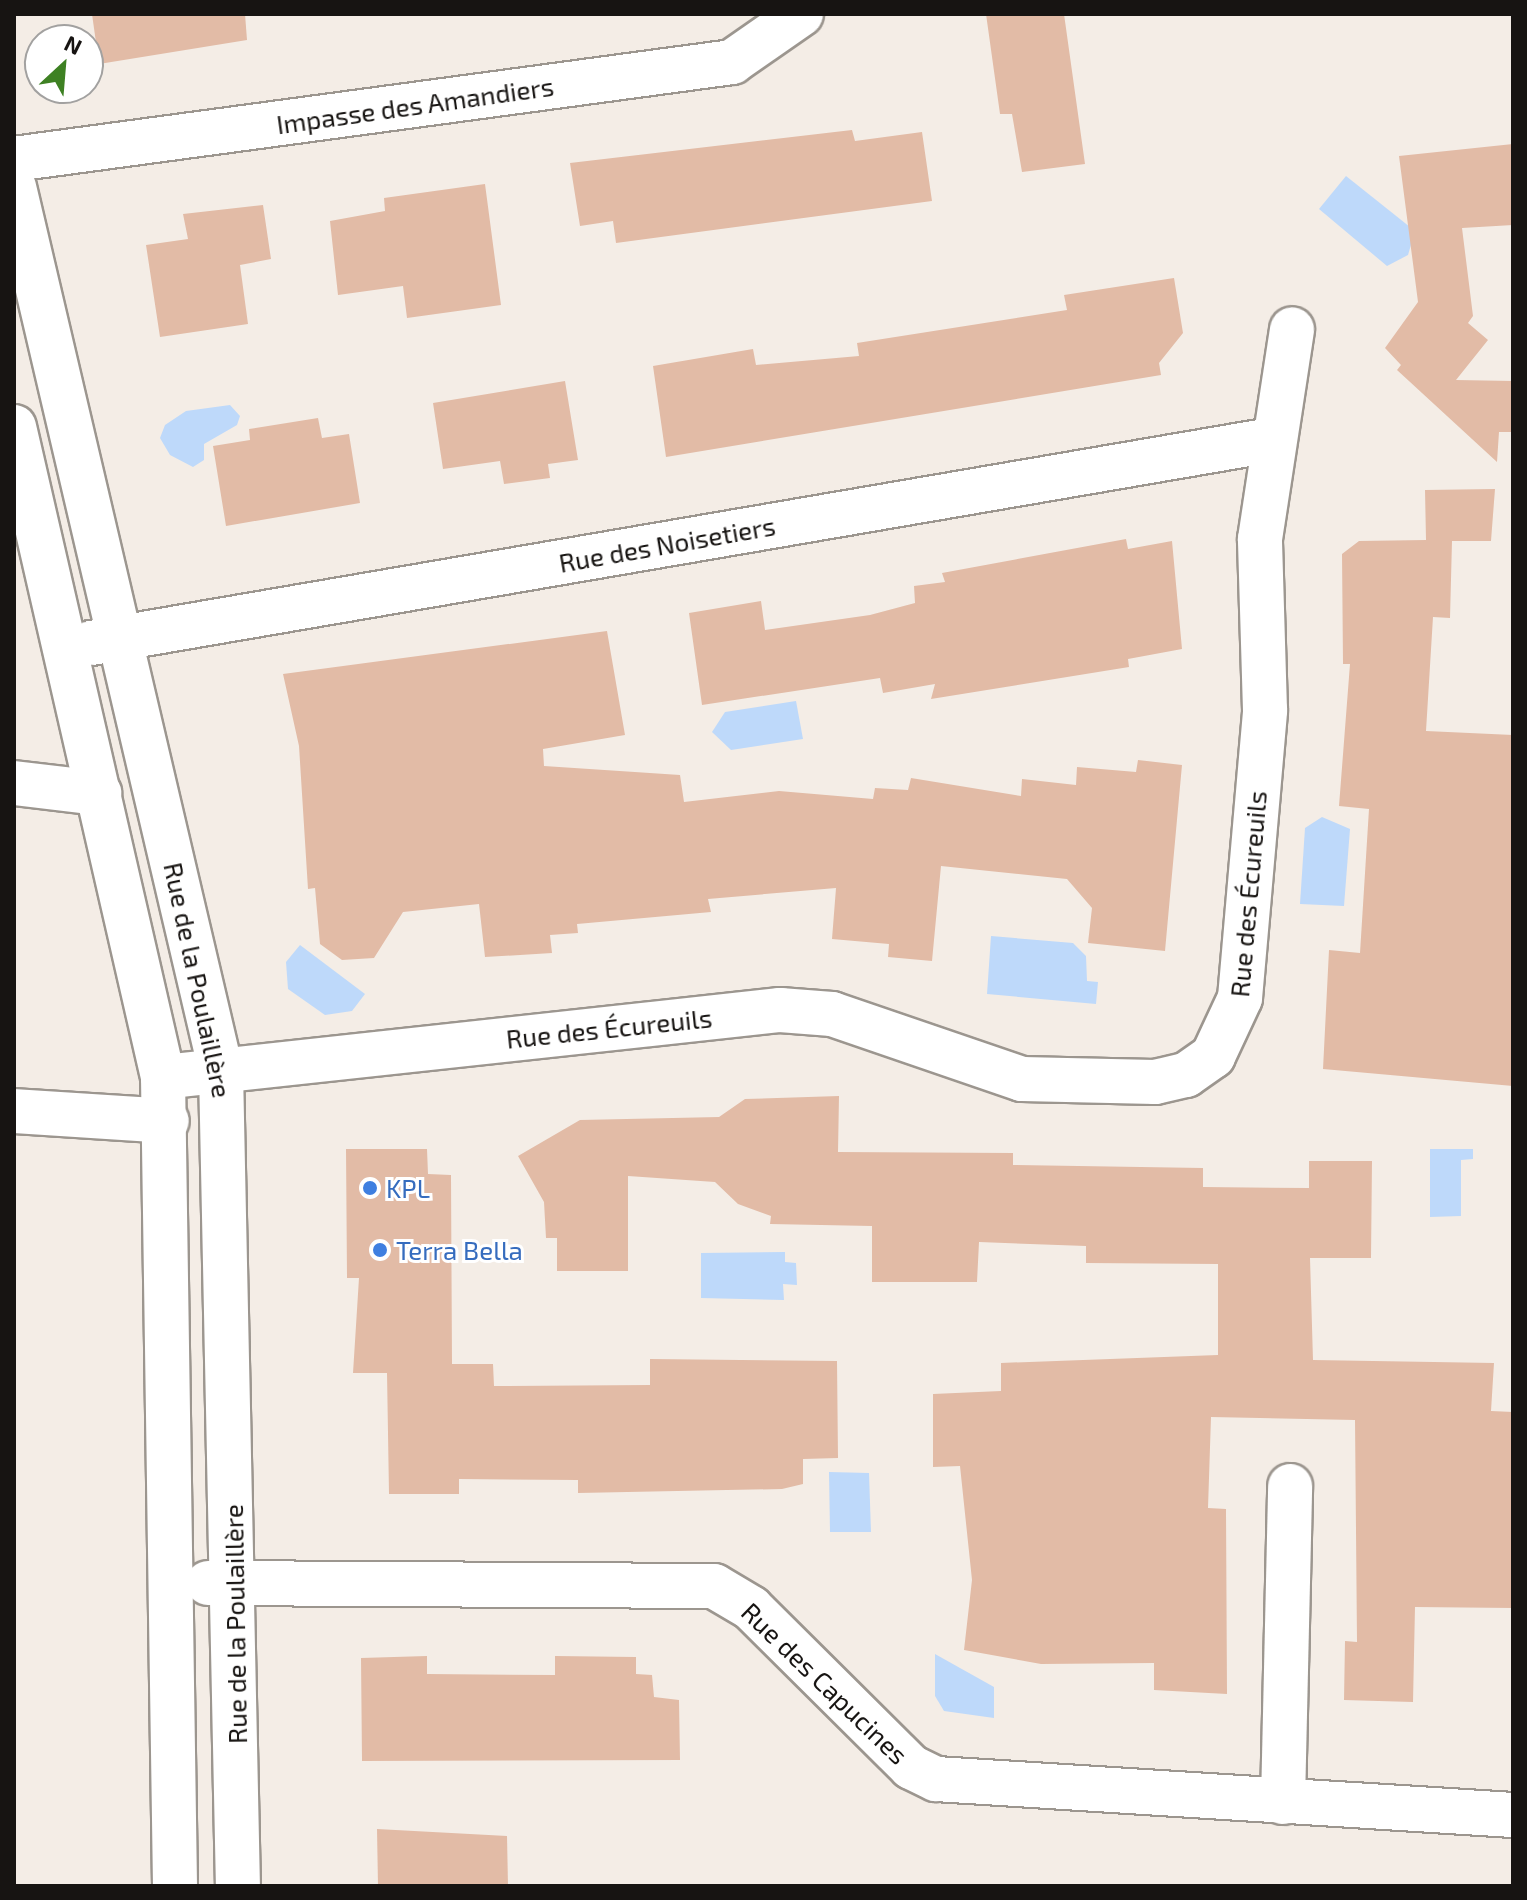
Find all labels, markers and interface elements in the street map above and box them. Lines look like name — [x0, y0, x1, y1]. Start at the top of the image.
north arrow — [24, 24, 104, 104]
text: N — [61, 29, 86, 59]
street label: Impasse des Amandiers — [274, 70, 556, 140]
street label: Rue des Noisetiers — [556, 510, 778, 578]
street label: Rue des Écureuils — [1223, 790, 1273, 998]
street label: Rue de la Poulaillère — [158, 859, 238, 1101]
street label: Rue des Écureuils — [505, 1002, 713, 1054]
place label: KPL — [386, 1172, 430, 1204]
marker: KPL — [361, 1179, 379, 1197]
place label: Terra Bella — [396, 1234, 523, 1266]
marker: Terra Bella — [371, 1241, 389, 1259]
street label: Rue de la Poulaillère — [217, 1504, 253, 1744]
street label: Rue des Capucines — [735, 1596, 915, 1770]

